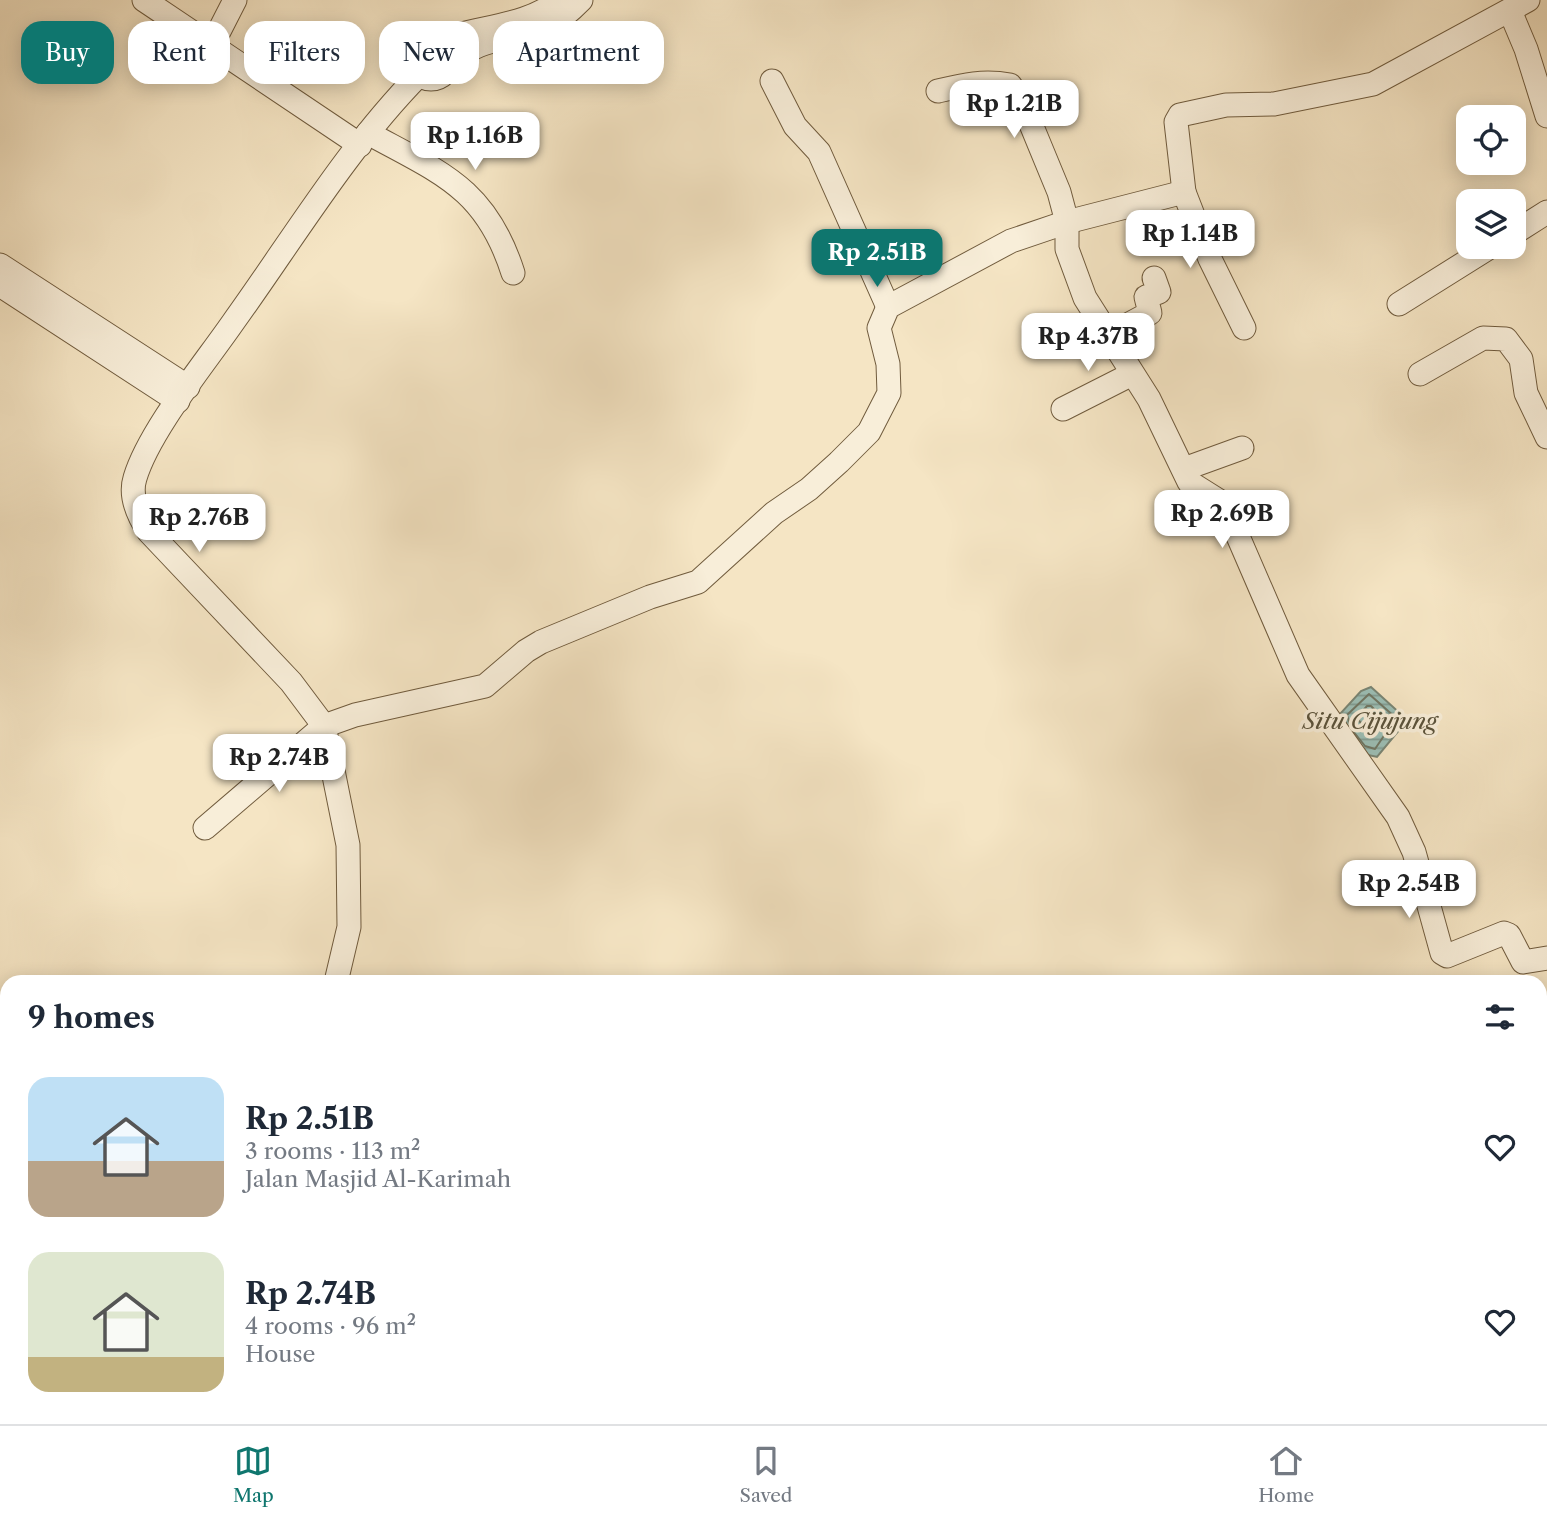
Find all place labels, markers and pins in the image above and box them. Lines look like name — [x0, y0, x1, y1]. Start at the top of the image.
pin: Rp 1.21B — [942, 80, 1086, 140]
pin: Rp 1.16B — [403, 113, 547, 172]
pin: Rp 1.14B — [1118, 210, 1262, 270]
pin: Rp 2.51B — [805, 230, 949, 289]
pin: Rp 4.37B — [1016, 314, 1160, 373]
pin: Rp 2.69B — [1150, 490, 1294, 550]
pin: Rp 2.76B — [127, 494, 271, 554]
pin: Rp 2.74B — [207, 734, 351, 794]
pin: Rp 2.54B — [1337, 860, 1481, 920]

